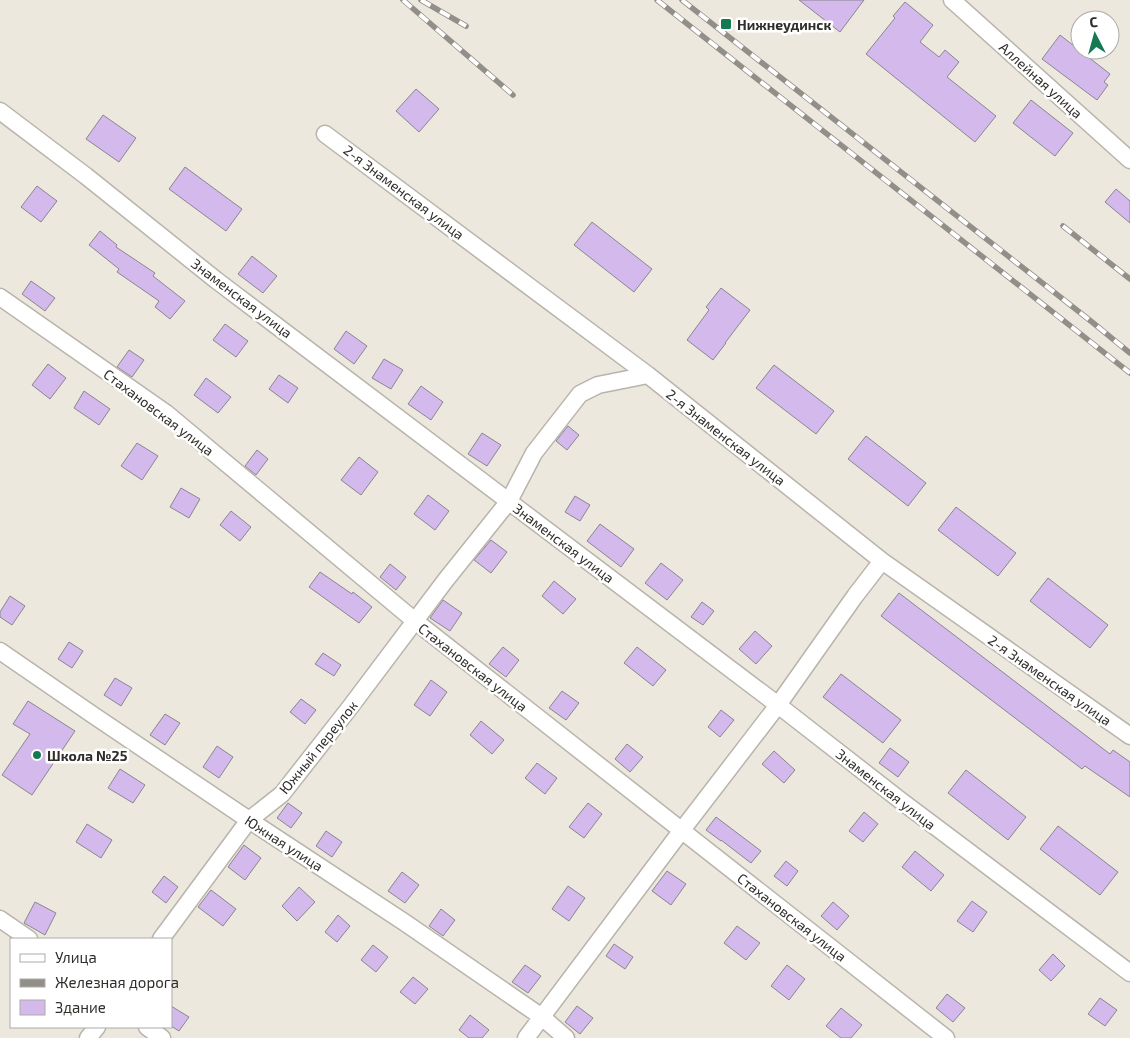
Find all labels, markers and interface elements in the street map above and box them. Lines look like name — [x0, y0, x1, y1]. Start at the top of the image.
north arrow — [1070, 10, 1120, 60]
text: С — [1089, 13, 1099, 30]
place label: Нижнеудинск — [737, 16, 831, 33]
marker: Нижнеудинск — [719, 17, 733, 31]
street label: Аллейная улица — [996, 38, 1086, 122]
street label: 2-я Знаменская улица — [340, 141, 468, 243]
street label: Знаменская улица — [188, 255, 296, 341]
street label: Стахановская улица — [101, 365, 217, 459]
street label: 2-я Знаменская улица — [663, 385, 789, 489]
street label: Знаменская улица — [510, 500, 618, 586]
street label: Стахановская улица — [415, 619, 531, 715]
street label: 2-я Знаменская улица — [985, 631, 1115, 729]
street label: Южный переулок — [275, 696, 361, 797]
street label: Знаменская улица — [833, 745, 939, 833]
place label: Школа №25 — [47, 747, 128, 764]
marker: Школа №25 — [31, 749, 43, 761]
street label: Южная улица — [242, 811, 326, 875]
street label: Стахановская улица — [734, 869, 850, 965]
legend — [10, 938, 172, 1028]
text: Улица — [55, 948, 97, 966]
text: Железная дорога — [55, 973, 179, 991]
text: Здание — [55, 998, 106, 1016]

